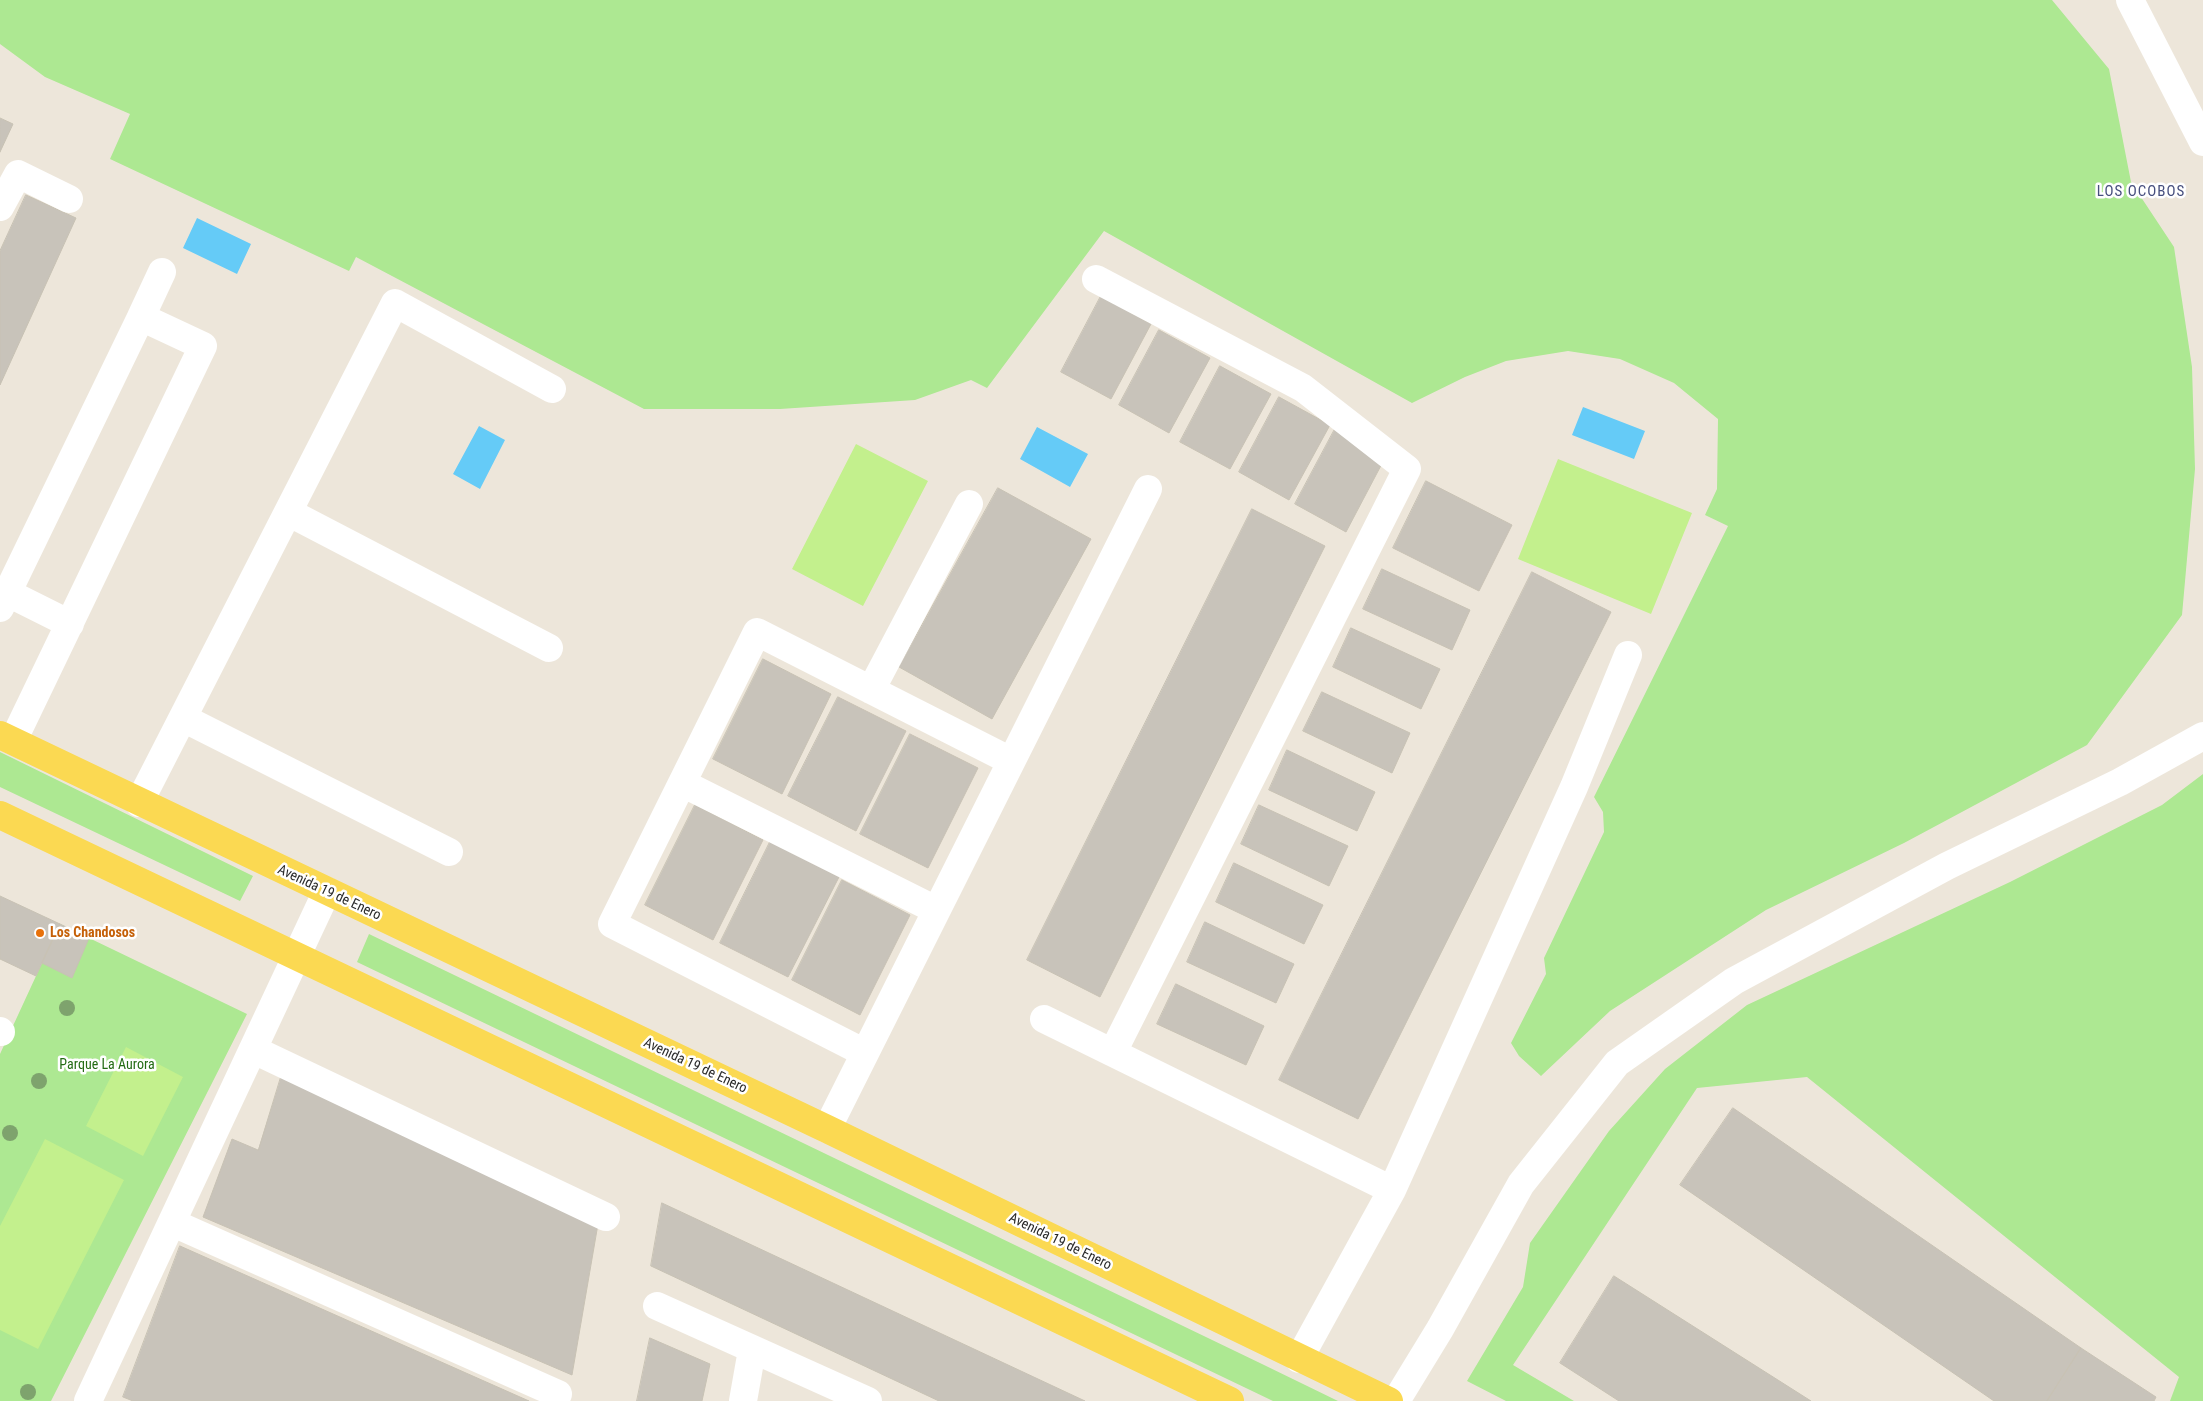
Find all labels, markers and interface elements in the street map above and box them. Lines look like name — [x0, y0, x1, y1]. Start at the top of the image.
district label: LOS OCOBOS — [2096, 183, 2186, 201]
street label: Avenida 19 de Enero — [275, 862, 383, 924]
place label: Los Chandosos — [50, 925, 135, 941]
marker: Los Chandosos — [34, 927, 46, 939]
street label: Avenida 19 de Enero — [641, 1035, 749, 1097]
park label: Parque La Aurora — [59, 1057, 155, 1073]
street label: Avenida 19 de Enero — [1006, 1210, 1114, 1274]

